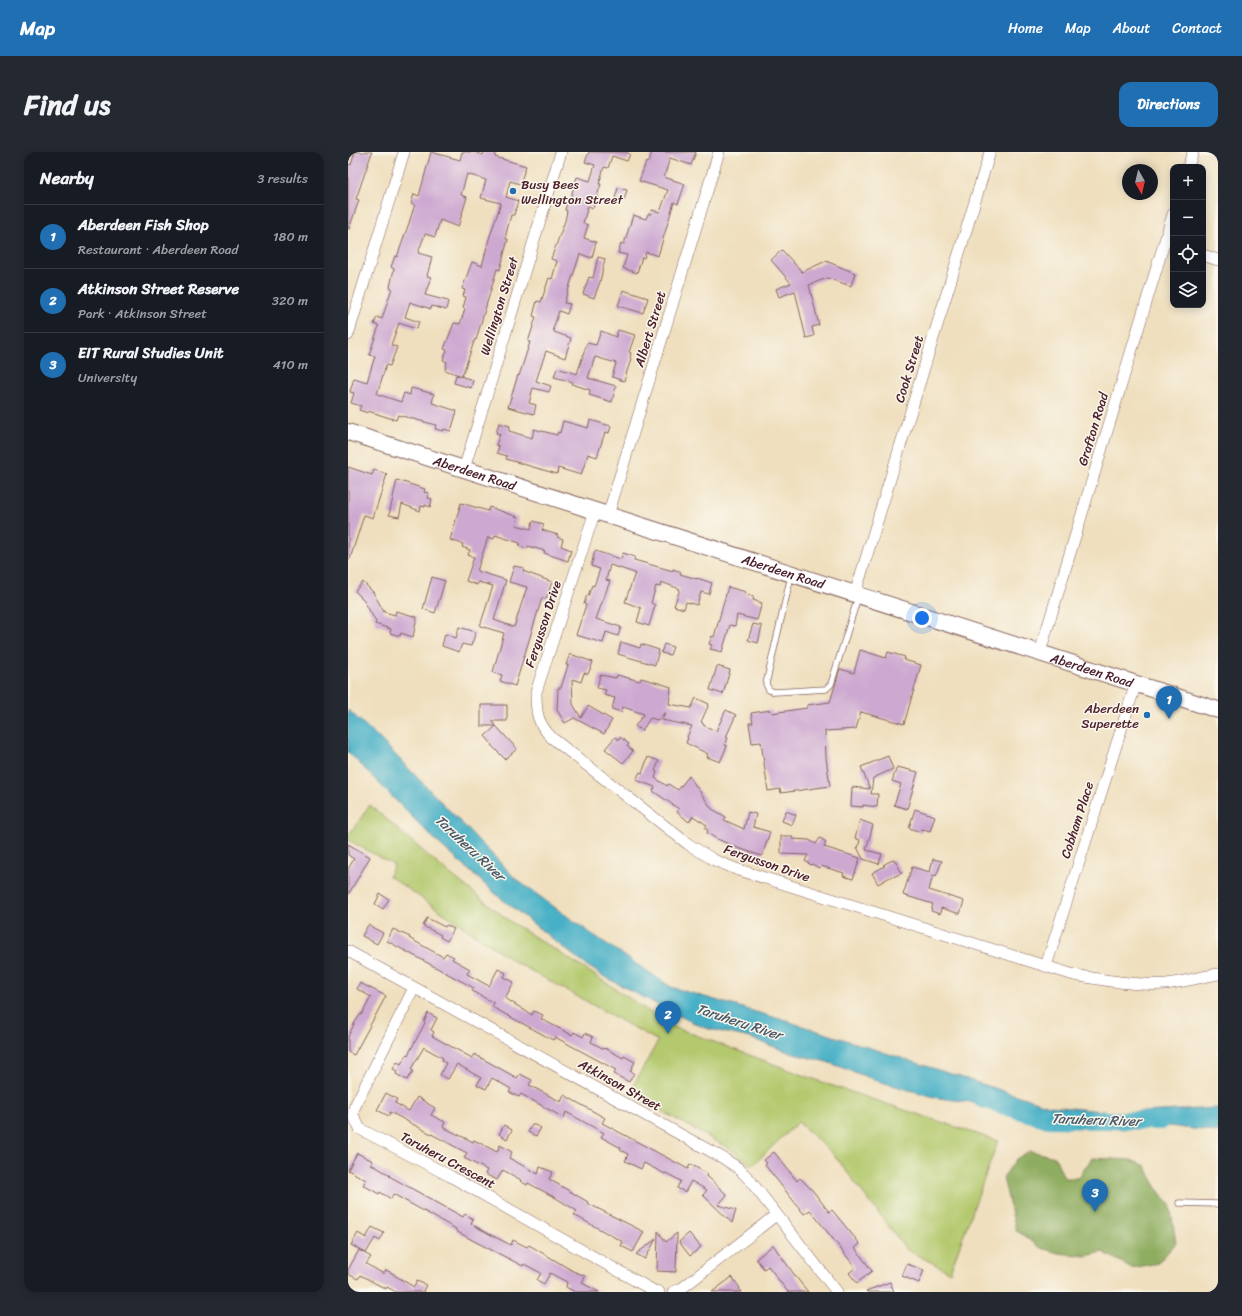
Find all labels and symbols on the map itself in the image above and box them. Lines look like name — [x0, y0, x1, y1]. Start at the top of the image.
north arrow — [1122, 164, 1158, 200]
place label: Busy Bees Wellington Street — [521, 173, 623, 211]
marker: Busy Bees Wellington Street — [508, 186, 518, 196]
street label: Wellington Street — [473, 253, 525, 358]
street label: Albert Street — [627, 288, 673, 371]
street label: Cook Street — [888, 332, 930, 406]
street label: Grafton Road — [1071, 388, 1115, 469]
street label: Aberdeen Road — [429, 448, 520, 497]
street label: Aberdeen Road — [738, 547, 829, 595]
street label: Fergusson Drive — [518, 577, 568, 670]
your location — [912, 608, 932, 628]
street label: Aberdeen Road — [1047, 645, 1137, 694]
pin: 1 — [1156, 686, 1182, 719]
place label: Aberdeen Superette — [1081, 697, 1139, 735]
marker: Aberdeen Superette — [1142, 710, 1152, 720]
street label: Cobham Place — [1054, 778, 1100, 862]
water label: Taruheru River — [429, 808, 513, 890]
street label: Fergusson Drive — [721, 837, 814, 889]
water label: Taruheru River — [693, 996, 788, 1049]
pin: 2 — [655, 1001, 681, 1034]
street label: Atkinson Street — [573, 1052, 666, 1118]
water label: Taruheru River — [1051, 1106, 1144, 1134]
street label: Taruheru Crescent — [396, 1125, 500, 1195]
pin: 3 — [1082, 1179, 1108, 1212]

